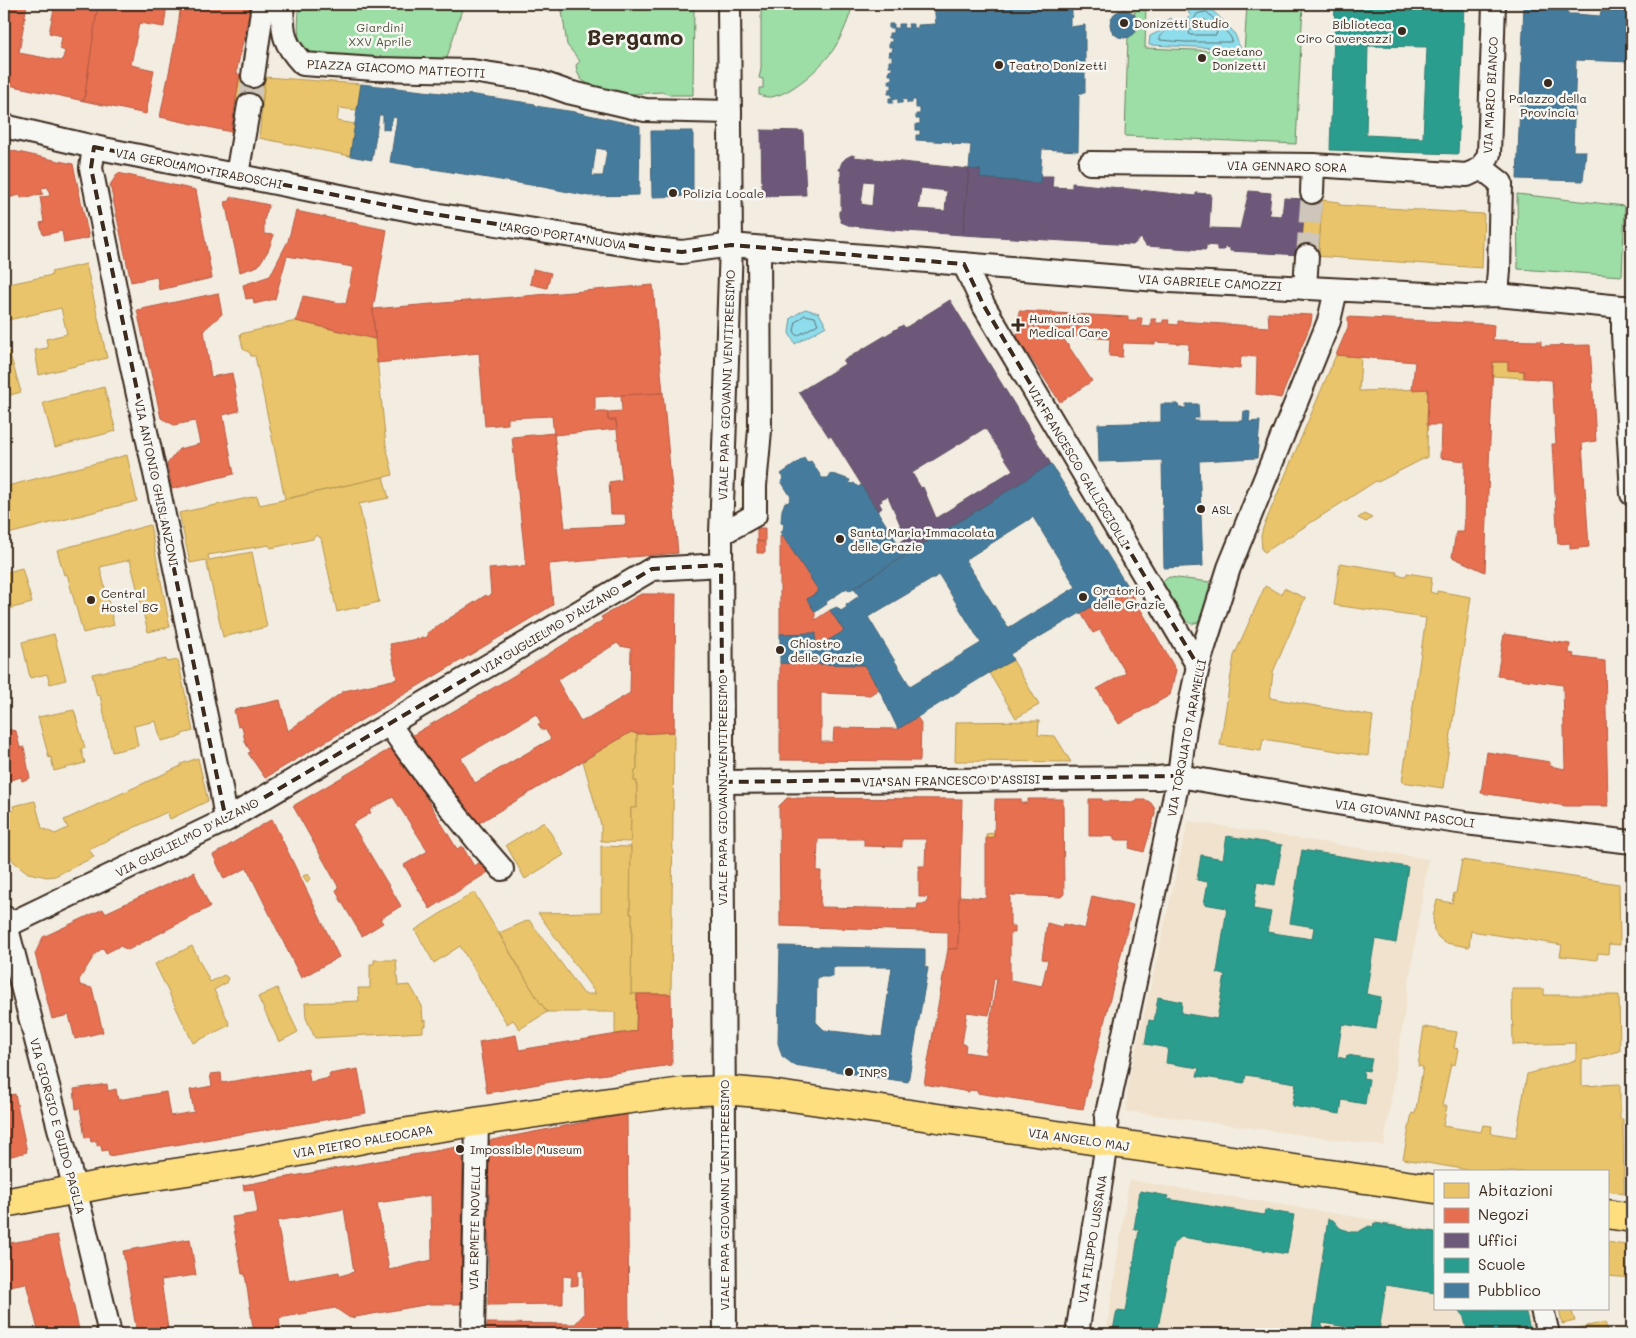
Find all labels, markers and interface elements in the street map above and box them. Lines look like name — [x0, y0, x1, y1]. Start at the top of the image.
place label: Donizetti Studio — [1134, 15, 1229, 31]
place label: Biblioteca Ciro Caversazzi — [1297, 16, 1392, 46]
marker: Donizetti Studio — [1118, 17, 1130, 29]
park label: Giardini XXV Aprile — [348, 19, 412, 49]
district label: Bergamo — [587, 22, 683, 51]
marker: Biblioteca Ciro Caversazzi — [1396, 25, 1408, 37]
street label: VIA MARIO BIANCO — [1479, 36, 1501, 154]
place label: Gaetano Donizetti — [1212, 43, 1266, 73]
marker: Gaetano Donizetti — [1196, 52, 1208, 64]
street label: PIAZZA GIACOMO MATTEOTTI — [307, 55, 485, 81]
place label: Teatro Donizetti — [1009, 57, 1107, 73]
marker: Teatro Donizetti — [993, 59, 1005, 71]
marker: Palazzo della Provincia — [1542, 77, 1554, 89]
place label: Palazzo della Provincia — [1509, 90, 1587, 120]
street label: VIA GEROLAMO TIRABOSCHI — [114, 144, 284, 192]
street label: VIA GENNARO SORA — [1227, 157, 1347, 175]
place label: Polizia Locale — [683, 185, 764, 201]
marker: Polizia Locale — [667, 187, 679, 199]
street label: LARGO PORTA NUOVA — [498, 217, 628, 253]
street label: VIALE PAPA GIOVANNI VENTITREESIMO — [714, 269, 738, 501]
street label: VIA GABRIELE CAMOZZI — [1138, 270, 1282, 294]
place label: Humanitas Medical Care — [1029, 310, 1108, 340]
marker: Humanitas Medical Care — [1011, 318, 1025, 332]
street label: VIA FRANCESCO GALLICCIOLLI — [1024, 382, 1134, 550]
street label: VIA ANTONIO GHISLANZONI — [131, 398, 183, 568]
place label: ASL — [1211, 501, 1233, 517]
marker: ASL — [1195, 503, 1207, 515]
place label: Santa Maria Immacolata delle Grazie — [850, 524, 995, 554]
marker: Santa Maria Immacolata delle Grazie — [834, 533, 846, 545]
street label: VIA GUGLIELMO D'ALZANO — [478, 581, 622, 677]
place label: Oratorio delle Grazie — [1093, 582, 1166, 612]
place label: Central Hostel BG — [101, 585, 159, 615]
marker: Oratorio delle Grazie — [1077, 591, 1089, 603]
marker: Central Hostel BG — [85, 594, 97, 606]
place label: Chiostro delle Grazie — [790, 635, 863, 665]
marker: Chiostro delle Grazie — [774, 644, 786, 656]
street label: VIA TORQUATO TARAMELLI — [1163, 658, 1209, 818]
street label: VIALE PAPA GIOVANNI VENTITREESIMO — [714, 675, 730, 905]
street label: VIA SAN FRANCESCO D'ASSISI — [862, 770, 1040, 790]
street label: VIA GUGLIELMO D'ALZANO — [113, 794, 261, 880]
street label: VIA GIOVANNI PASCOLI — [1334, 795, 1476, 831]
street label: VIA GIORGIO E GUIDO PAGLIA — [27, 1036, 89, 1216]
place label: INPS — [859, 1064, 887, 1080]
marker: INPS — [843, 1066, 855, 1078]
street label: VIALE PAPA GIOVANNI VENTITREESIMO — [716, 1080, 732, 1310]
street label: VIA PIETRO PALEOCAPA — [292, 1121, 434, 1161]
street label: VIA ANGELO MAJ — [1027, 1124, 1131, 1154]
place label: Impossible Museum — [470, 1141, 582, 1157]
marker: Impossible Museum — [454, 1143, 466, 1155]
street label: VIA ERMETE NOVELLI — [465, 1166, 483, 1290]
legend — [1434, 1170, 1608, 1310]
street label: VIA FILIPPO LUSSANA — [1074, 1174, 1110, 1304]
text: Abitazioni — [1478, 1180, 1553, 1200]
text: Negozi — [1478, 1204, 1529, 1224]
text: Uffici — [1478, 1230, 1518, 1250]
text: Scuole — [1478, 1254, 1525, 1274]
text: Pubblico — [1478, 1280, 1541, 1300]

